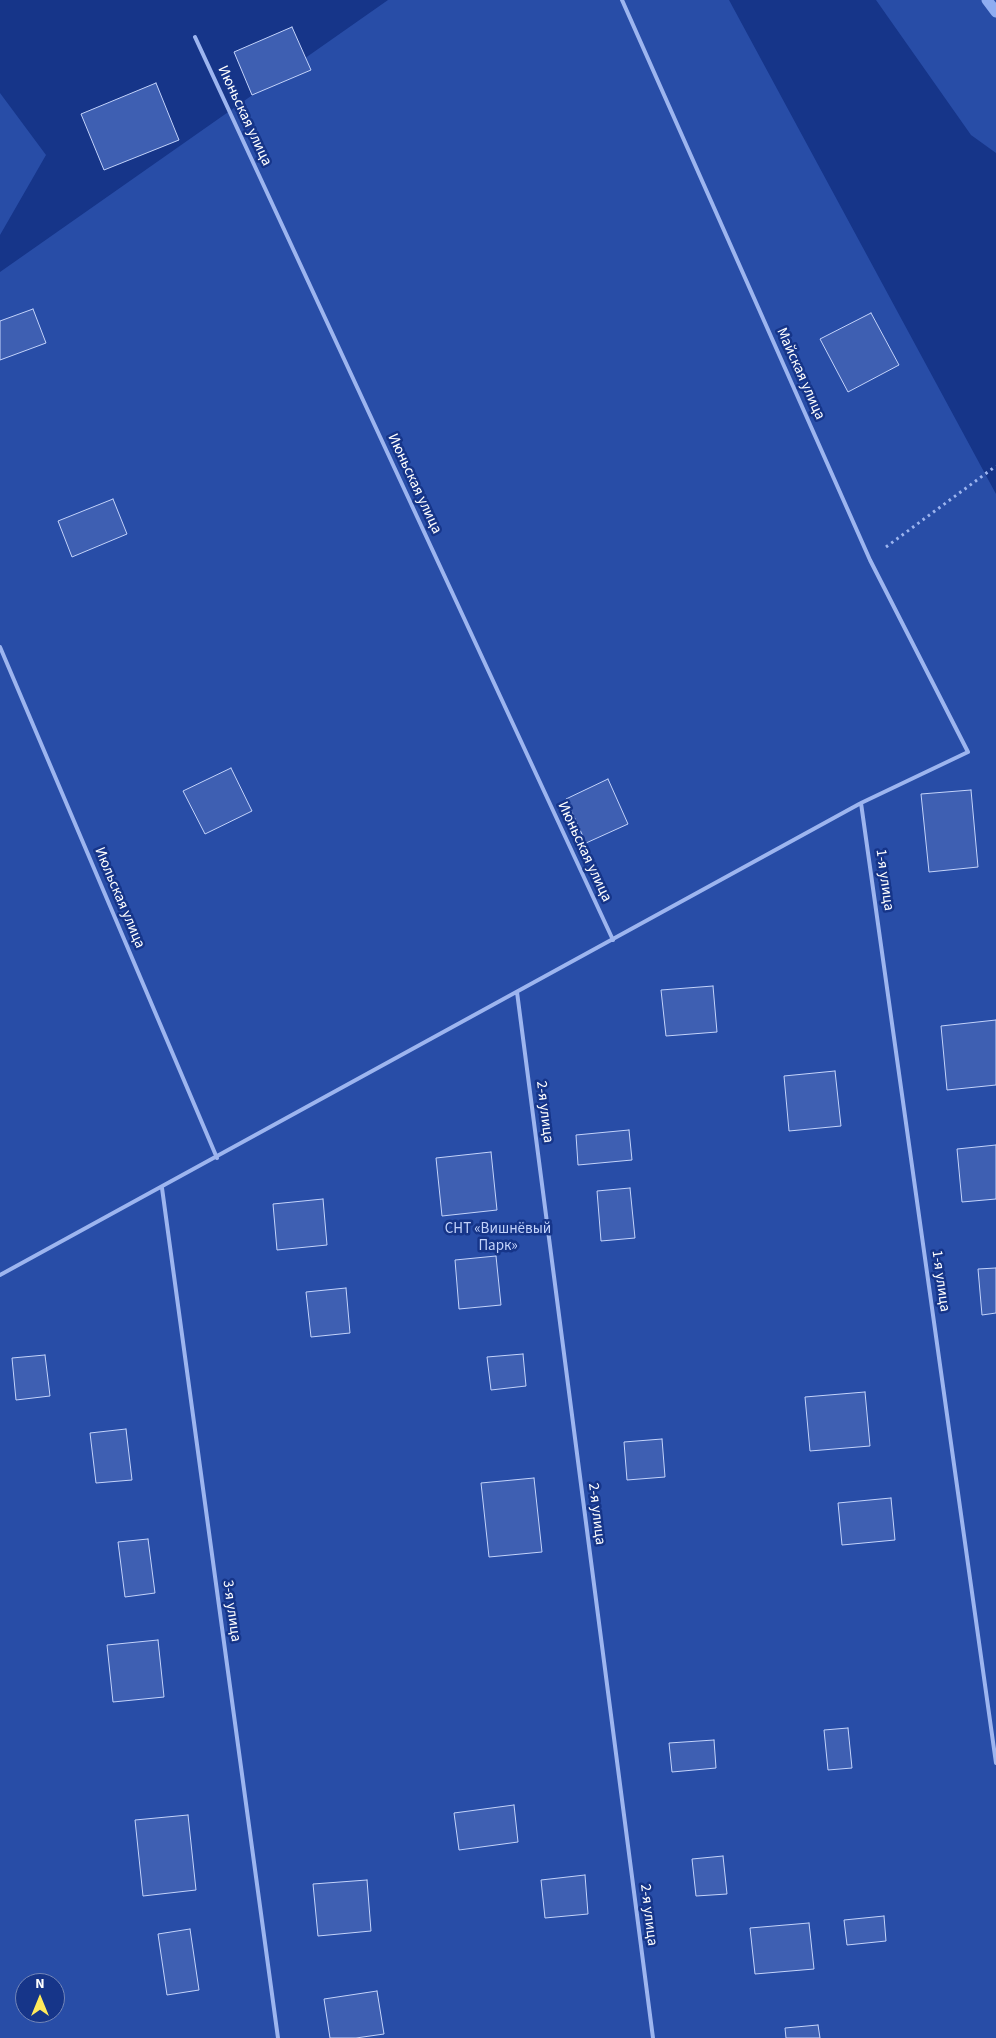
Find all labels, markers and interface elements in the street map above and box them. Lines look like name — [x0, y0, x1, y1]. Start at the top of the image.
street label: Июньская улица — [213, 63, 275, 169]
street label: Майская улица — [772, 325, 828, 423]
street label: Июньская улица — [383, 431, 445, 537]
street label: Июньская улица — [553, 799, 615, 905]
street label: Июльская улица — [90, 845, 148, 951]
street label: 1-я улица — [871, 848, 897, 912]
street label: 2-я улица — [531, 1080, 557, 1144]
park label: СНТ «Вишнёвый Парк» — [445, 1221, 551, 1256]
street label: 1-я улица — [927, 1249, 953, 1313]
street label: 2-я улица — [583, 1482, 609, 1546]
street label: 3-я улица — [218, 1579, 244, 1643]
street label: 2-я улица — [635, 1883, 661, 1947]
north arrow — [15, 1973, 65, 2023]
text: N — [35, 1974, 45, 1994]

